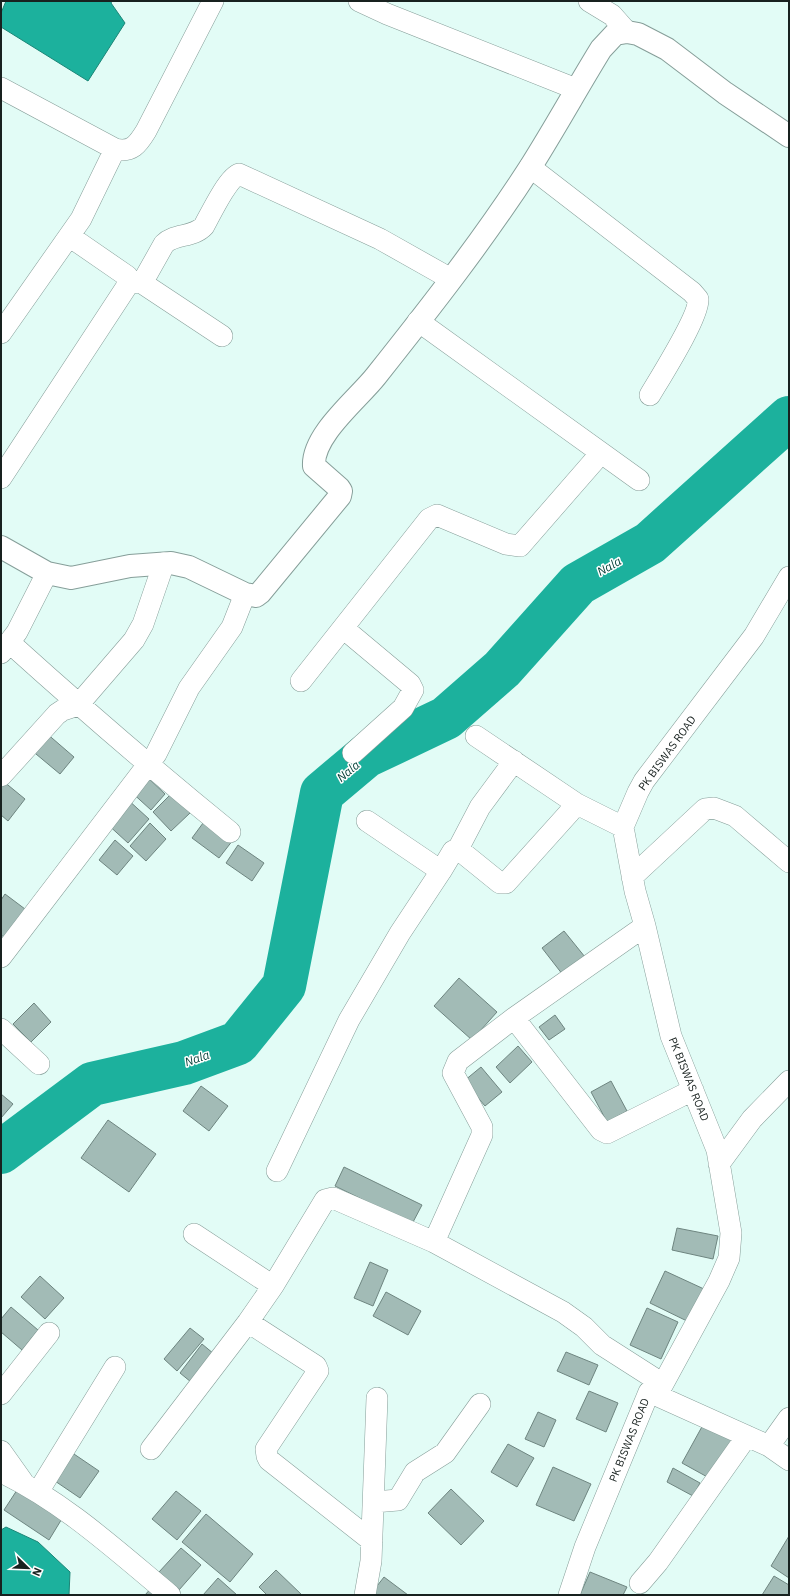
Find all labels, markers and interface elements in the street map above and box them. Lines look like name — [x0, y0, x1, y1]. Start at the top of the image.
water label: Nala — [594, 553, 624, 579]
street label: PK BISWAS ROAD — [635, 713, 699, 793]
water label: Nala — [333, 757, 363, 785]
street label: PK BISWAS ROAD — [666, 1035, 712, 1123]
water label: Nala — [183, 1047, 211, 1069]
street label: PK BISWAS ROAD — [606, 1396, 652, 1484]
north arrow — [8, 1548, 48, 1588]
text: N — [29, 1566, 45, 1578]

